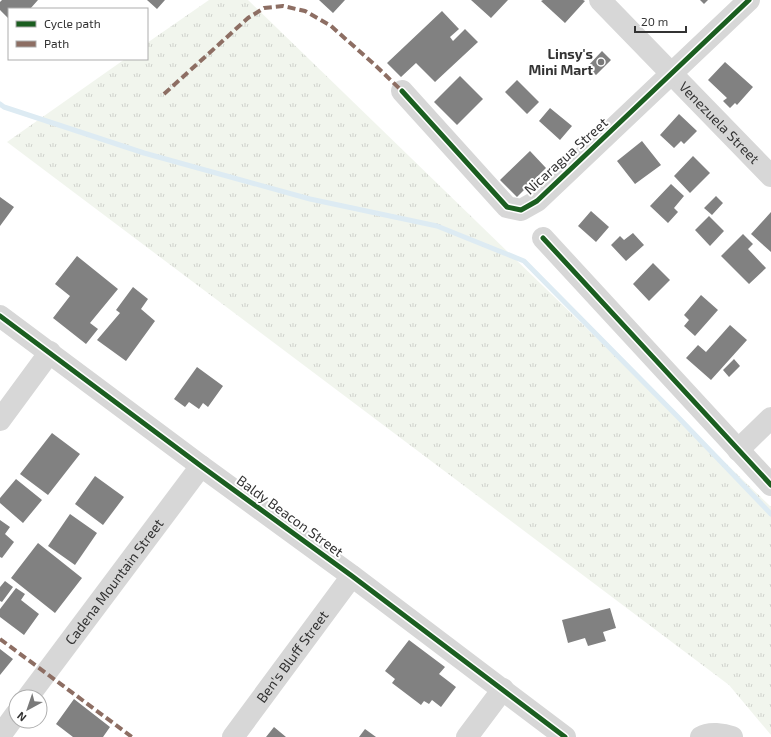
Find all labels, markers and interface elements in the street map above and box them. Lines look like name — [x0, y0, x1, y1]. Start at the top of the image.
legend — [8, 8, 148, 60]
scale bar — [635, 8, 686, 34]
text: 20 m — [641, 14, 668, 28]
text: Cycle path — [44, 16, 101, 30]
text: Path — [44, 36, 69, 50]
place label: Linsy's Mini Mart — [529, 45, 593, 78]
marker: Linsy's Mini Mart — [596, 57, 606, 67]
street label: Venezuela Street — [676, 78, 763, 167]
street label: Nicaragua Street — [520, 114, 611, 198]
street label: Baldy Beacon Street — [234, 471, 347, 560]
street label: Cadena Mountain Street — [61, 515, 167, 648]
street label: Ben's Bluff Street — [252, 607, 332, 706]
north arrow — [8, 689, 48, 729]
text: N — [14, 709, 28, 725]

